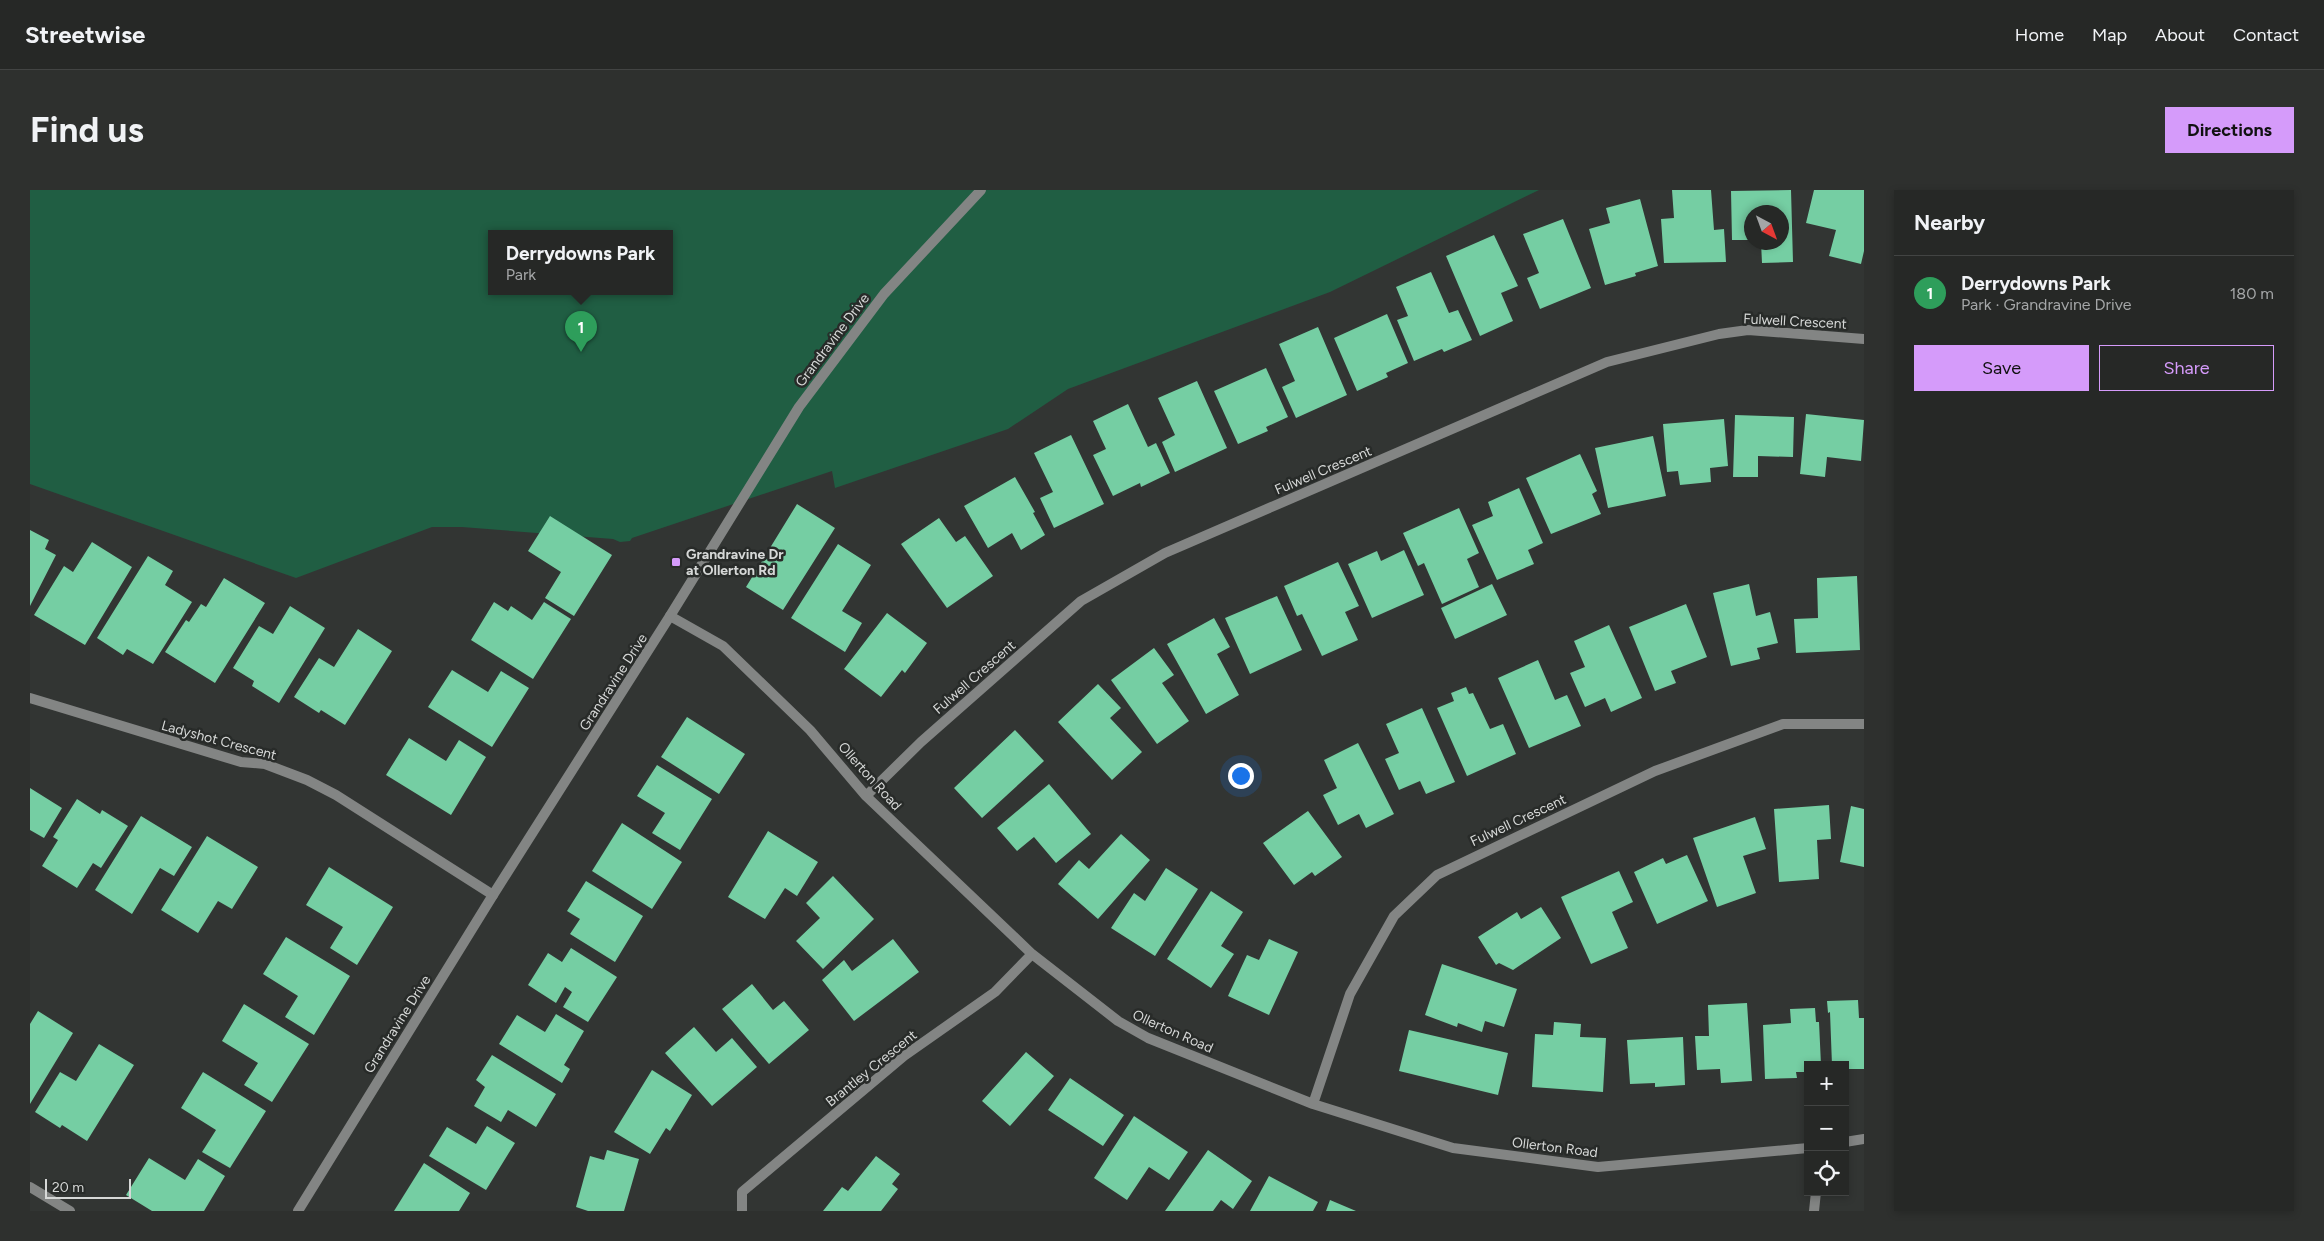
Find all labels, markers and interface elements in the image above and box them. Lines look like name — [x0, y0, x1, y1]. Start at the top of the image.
text: Streetwise — [25, 20, 145, 49]
text: Home — [2015, 24, 2064, 46]
text: Map — [2092, 24, 2127, 46]
text: About — [2155, 24, 2205, 46]
text: Contact — [2233, 24, 2299, 46]
button: Directions — [2165, 107, 2294, 153]
text: Find us — [30, 109, 144, 151]
north arrow — [1744, 205, 1789, 250]
text: Nearby — [1914, 210, 1985, 235]
popup — [488, 230, 673, 295]
text: Derrydowns Park — [506, 242, 655, 265]
text: Park — [506, 265, 536, 284]
text: Derrydowns Park — [1961, 272, 2111, 295]
text: 1 — [1927, 284, 1933, 303]
text: 180 m — [2230, 284, 2274, 303]
street label: Grandravine Drive — [792, 290, 873, 390]
text: Park · Grandravine Drive — [1961, 295, 2132, 314]
street label: Fulwell Crescent — [1743, 310, 1847, 333]
pin: 1 — [565, 311, 597, 352]
button: Save — [1914, 345, 2089, 391]
button: Share — [2099, 345, 2274, 391]
street label: Fulwell Crescent — [1272, 442, 1374, 499]
place label: Grandravine Dr at Ollerton Rd — [686, 546, 784, 579]
marker: Grandravine Dr at Ollerton Rd — [670, 556, 682, 568]
street label: Grandravine Drive — [576, 630, 651, 734]
street label: Fulwell Crescent — [930, 637, 1019, 718]
street label: Ladyshot Crescent — [159, 717, 278, 764]
street label: Ollerton Road — [834, 739, 905, 814]
your location — [1228, 763, 1254, 789]
street label: Fulwell Crescent — [1468, 791, 1569, 850]
street label: Grandravine Drive — [361, 972, 435, 1076]
street label: Ollerton Road — [1130, 1006, 1216, 1057]
street label: Brantley Crescent — [822, 1026, 920, 1110]
map controls — [1804, 1061, 1849, 1196]
button: + — [1804, 1061, 1849, 1106]
button: − — [1804, 1106, 1849, 1151]
street label: Ollerton Road — [1511, 1134, 1599, 1161]
button: locate — [1804, 1151, 1849, 1196]
scale bar — [45, 1176, 131, 1199]
text: 20 m — [52, 1179, 84, 1196]

